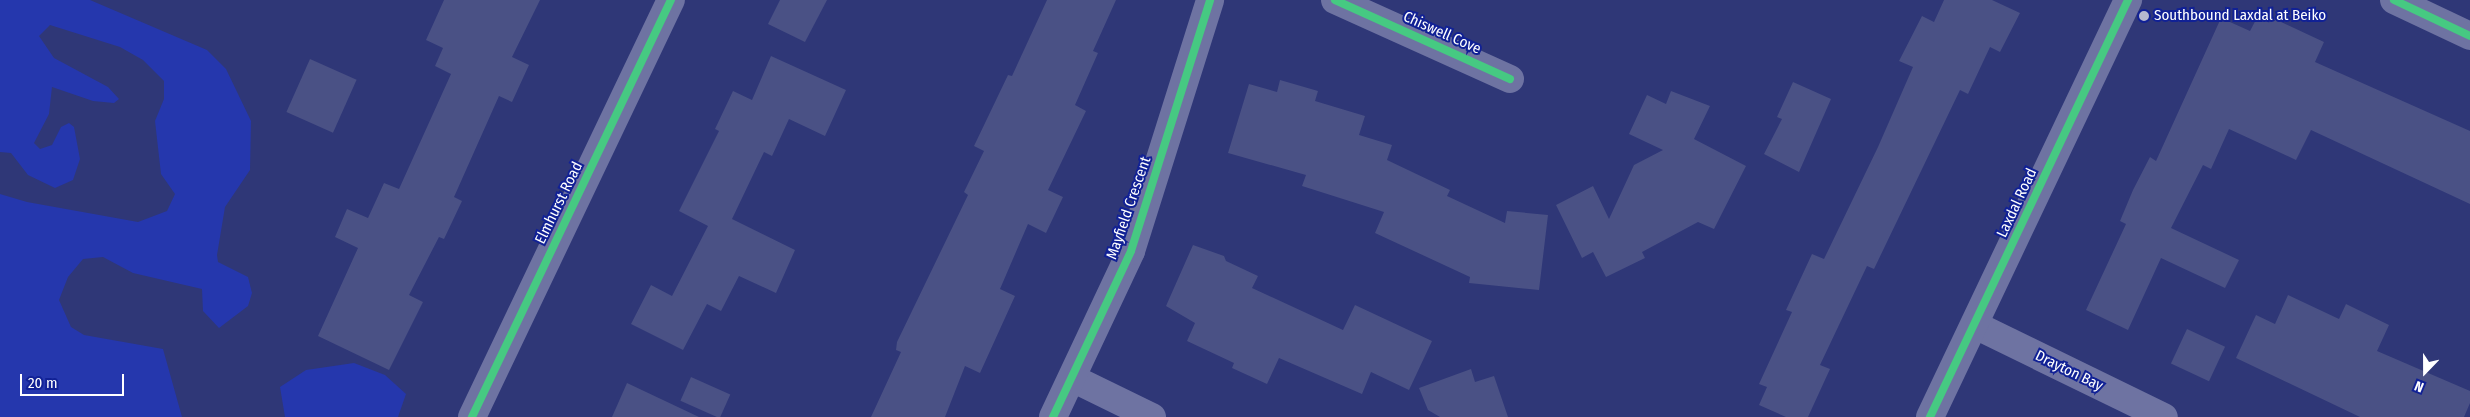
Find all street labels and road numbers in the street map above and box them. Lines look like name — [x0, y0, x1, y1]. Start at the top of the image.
street label: Chiswell Cove — [1400, 8, 1484, 58]
street label: Mayfield Crescent — [1103, 154, 1155, 262]
street label: Elmhurst Road — [531, 159, 587, 247]
street label: Laxdal Road — [1993, 166, 2041, 240]
street label: Drayton Bay — [2032, 347, 2106, 395]

